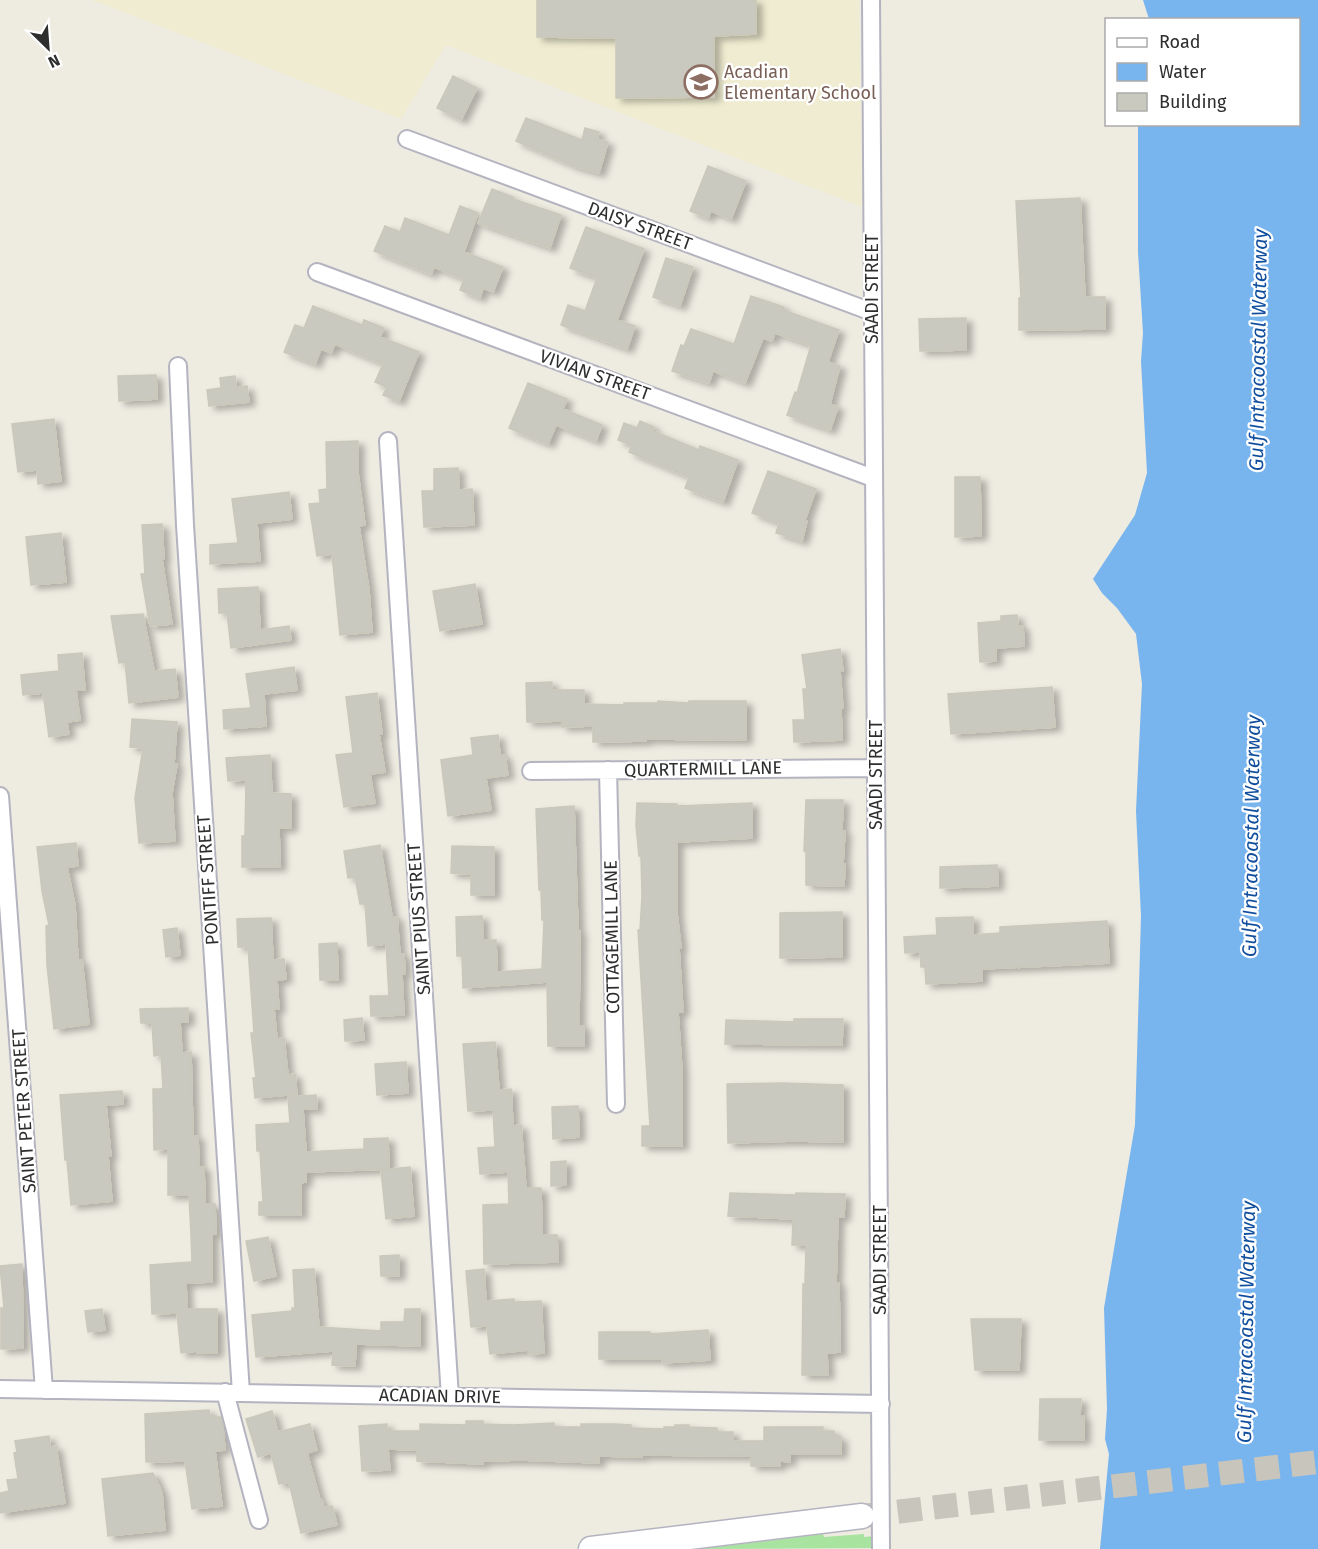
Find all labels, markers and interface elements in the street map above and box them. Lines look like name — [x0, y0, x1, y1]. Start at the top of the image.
north arrow — [18, 18, 78, 78]
legend — [1105, 18, 1300, 126]
text: Road — [1159, 31, 1201, 53]
text: N — [45, 50, 63, 72]
place label: Acadian Elementary School — [724, 61, 876, 104]
text: Water — [1159, 61, 1206, 83]
school or university icon: Acadian Elementary School — [683, 64, 719, 100]
text: Building — [1159, 91, 1227, 113]
street label: DAISY STREET — [585, 197, 696, 255]
water label: Gulf Intracoastal Waterway — [1244, 227, 1272, 471]
street label: SAADI STREET — [861, 233, 883, 344]
street label: VIVIAN STREET — [537, 345, 654, 405]
water label: Gulf Intracoastal Waterway — [1237, 713, 1265, 957]
street label: SAADI STREET — [865, 719, 887, 830]
street label: QUARTERMILL LANE — [624, 757, 782, 781]
street label: PONTIFF STREET — [192, 813, 224, 946]
street label: SAINT PIUS STREET — [403, 842, 435, 996]
street label: COTTAGEMILL LANE — [600, 860, 624, 1014]
street label: SAINT PETER STREET — [7, 1027, 41, 1194]
water label: Gulf Intracoastal Waterway — [1232, 1199, 1260, 1443]
street label: SAADI STREET — [869, 1204, 891, 1315]
street label: ACADIAN DRIVE — [379, 1384, 501, 1408]

